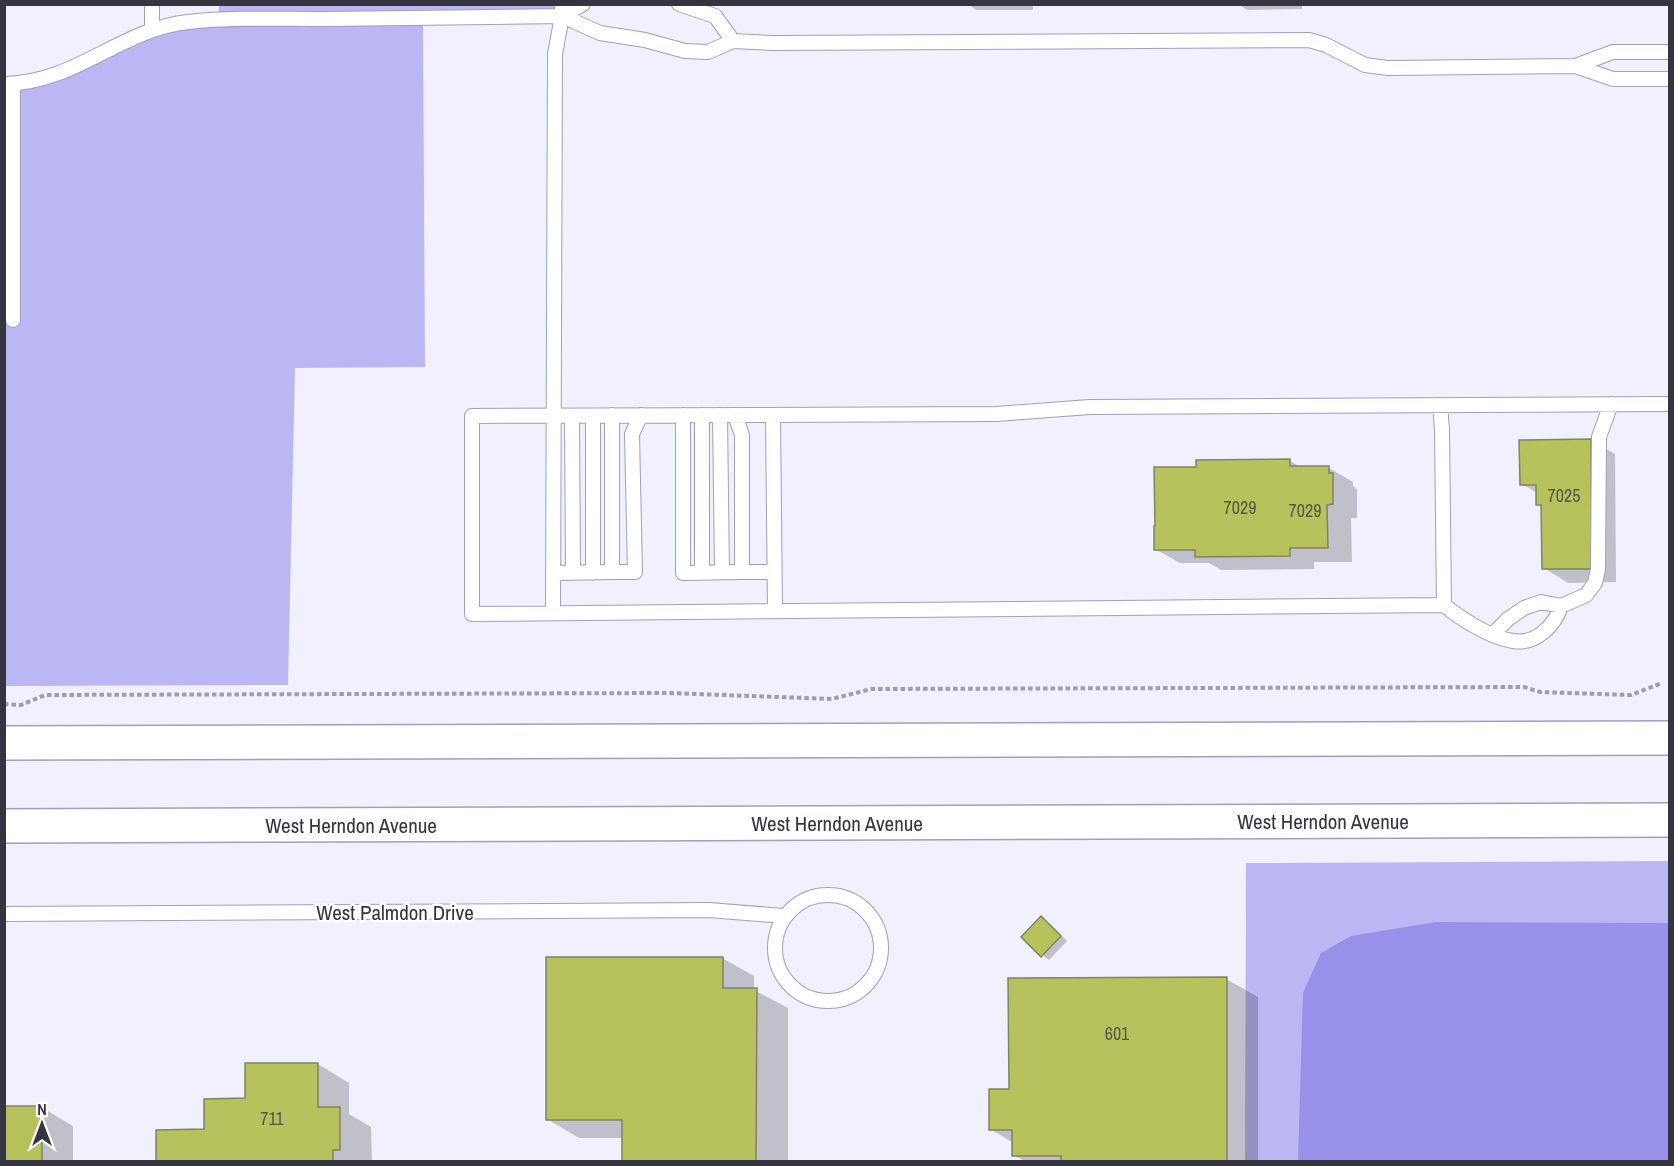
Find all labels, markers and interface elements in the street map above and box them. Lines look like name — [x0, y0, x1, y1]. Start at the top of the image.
house number: 7025 — [1548, 483, 1580, 508]
house number: 7029 — [1224, 495, 1256, 520]
house number: 7029 — [1289, 498, 1321, 523]
street label: West Herndon Avenue — [1237, 807, 1409, 836]
street label: West Herndon Avenue — [751, 809, 923, 838]
street label: West Herndon Avenue — [265, 811, 437, 840]
street label: West Palmdon Drive — [316, 898, 474, 927]
house number: 601 — [1105, 1021, 1130, 1046]
north arrow — [12, 1094, 72, 1154]
text: N — [37, 1098, 47, 1120]
house number: 711 — [260, 1106, 285, 1131]

